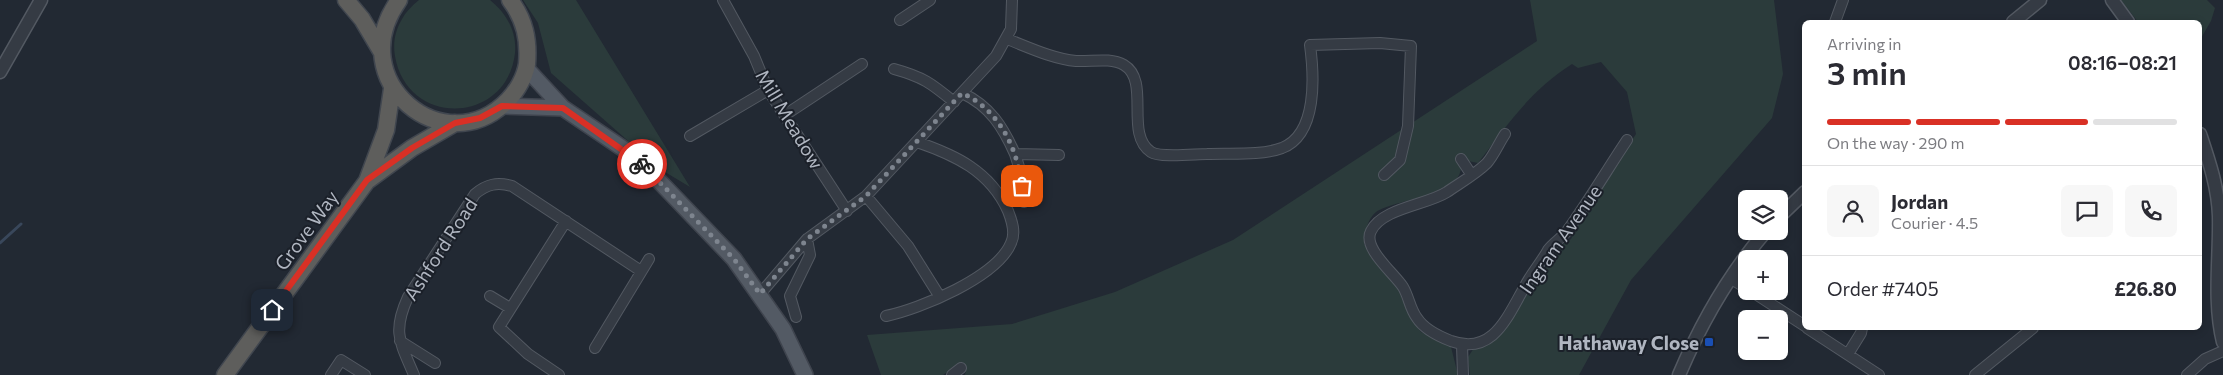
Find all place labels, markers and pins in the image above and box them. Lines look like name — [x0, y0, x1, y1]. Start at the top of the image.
pin — [1001, 165, 1043, 207]
pin — [251, 289, 293, 331]
place label: Hathaway Close — [1558, 331, 1699, 354]
marker: Hathaway Close — [1703, 336, 1715, 348]

